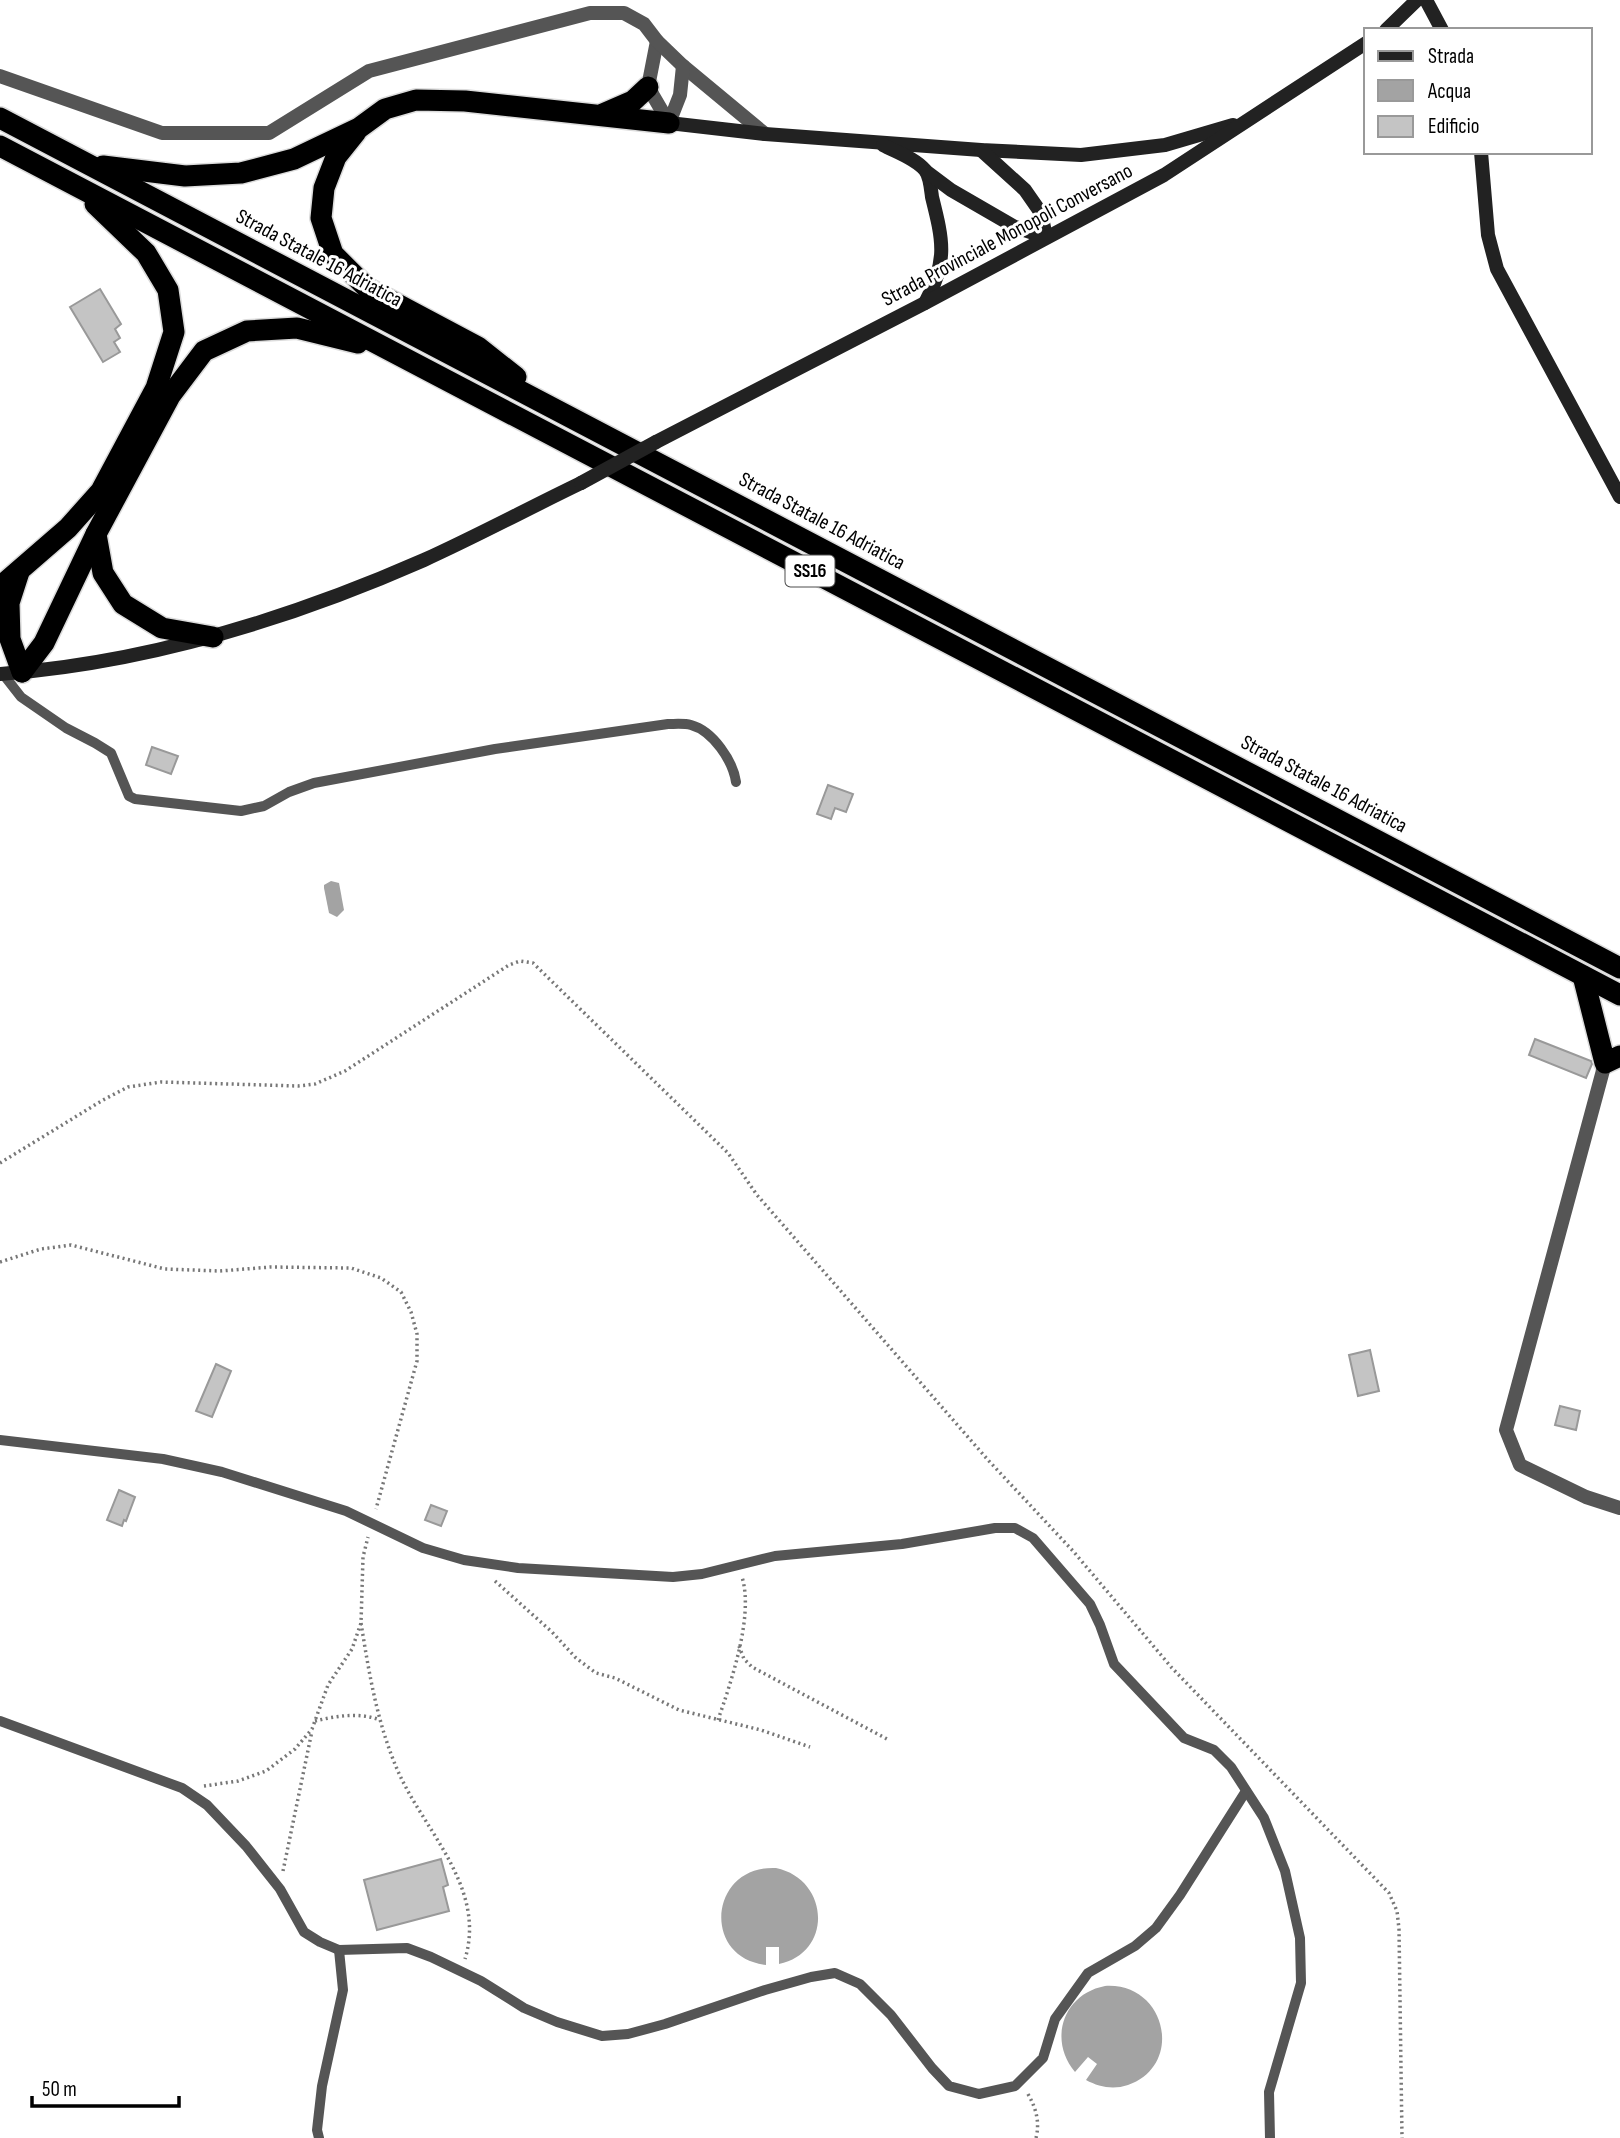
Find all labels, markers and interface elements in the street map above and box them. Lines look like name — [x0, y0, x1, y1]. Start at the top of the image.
legend — [1364, 28, 1592, 154]
text: Strada — [1428, 44, 1474, 69]
text: Acqua — [1427, 79, 1471, 104]
text: Edificio — [1428, 114, 1479, 139]
street label: Strada Provinciale Monopoli Conversano — [877, 158, 1137, 312]
street label: Strada Statale 16 Adriatica — [232, 204, 406, 312]
street label: Strada Statale 16 Adriatica — [735, 467, 909, 575]
road number: SS16 — [786, 556, 834, 586]
street label: Strada Statale 16 Adriatica — [1237, 730, 1411, 838]
scale bar — [32, 2064, 178, 2108]
text: 50 m — [42, 2077, 77, 2102]

